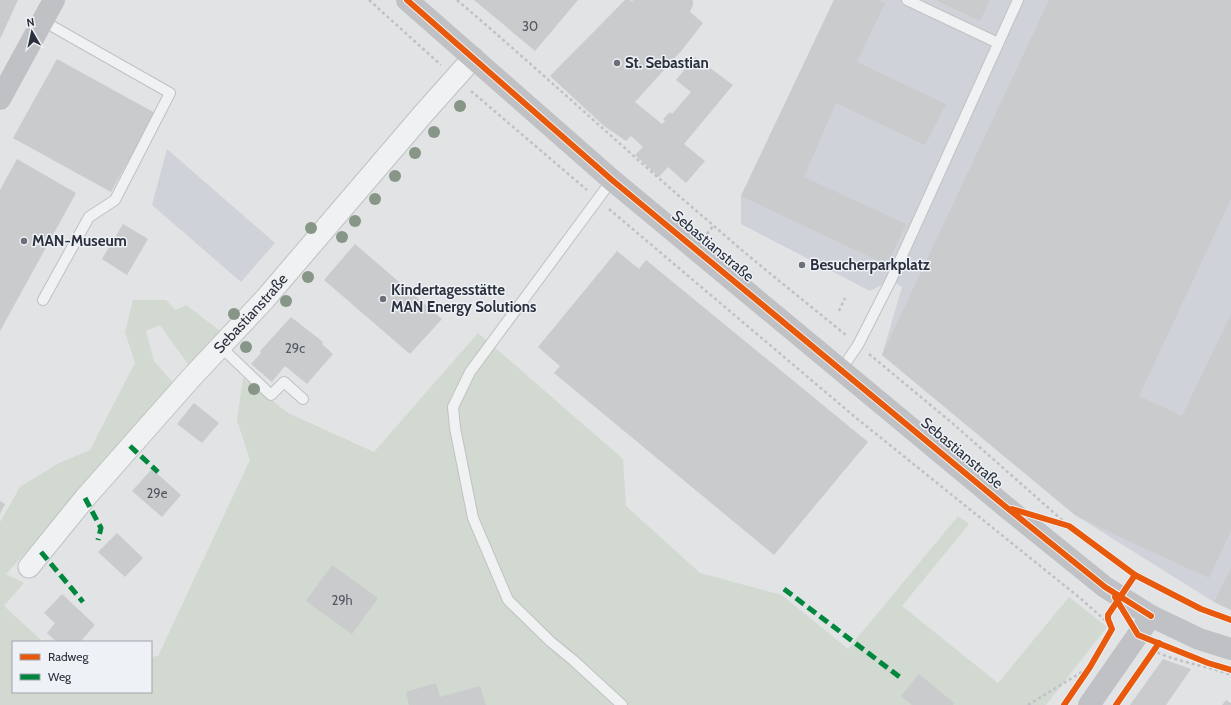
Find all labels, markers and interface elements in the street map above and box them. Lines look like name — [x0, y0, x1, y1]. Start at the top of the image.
north arrow — [12, 12, 52, 52]
text: N — [25, 15, 35, 30]
house number: 30 — [522, 18, 538, 34]
place label: St. Sebastian — [625, 54, 709, 72]
marker: St. Sebastian — [612, 58, 622, 68]
street label: Sebastianstraße — [668, 207, 758, 286]
place label: MAN-Museum — [32, 232, 127, 250]
marker: MAN-Museum — [19, 236, 29, 246]
place label: Besucherparkplatz — [810, 256, 930, 274]
marker: Besucherparkplatz — [797, 260, 807, 270]
street label: Sebastianstraße — [210, 270, 292, 357]
place label: Kindertagesstätte MAN Energy Solutions — [391, 281, 536, 316]
marker: Kindertagesstätte MAN Energy Solutions — [378, 294, 388, 304]
house number: 29c — [285, 340, 305, 356]
street label: Sebastianstraße — [917, 414, 1007, 493]
house number: 29e — [147, 485, 168, 501]
house number: 29h — [331, 592, 353, 608]
legend — [12, 641, 152, 693]
text: Radweg — [48, 649, 89, 664]
text: Weg — [48, 669, 72, 684]

